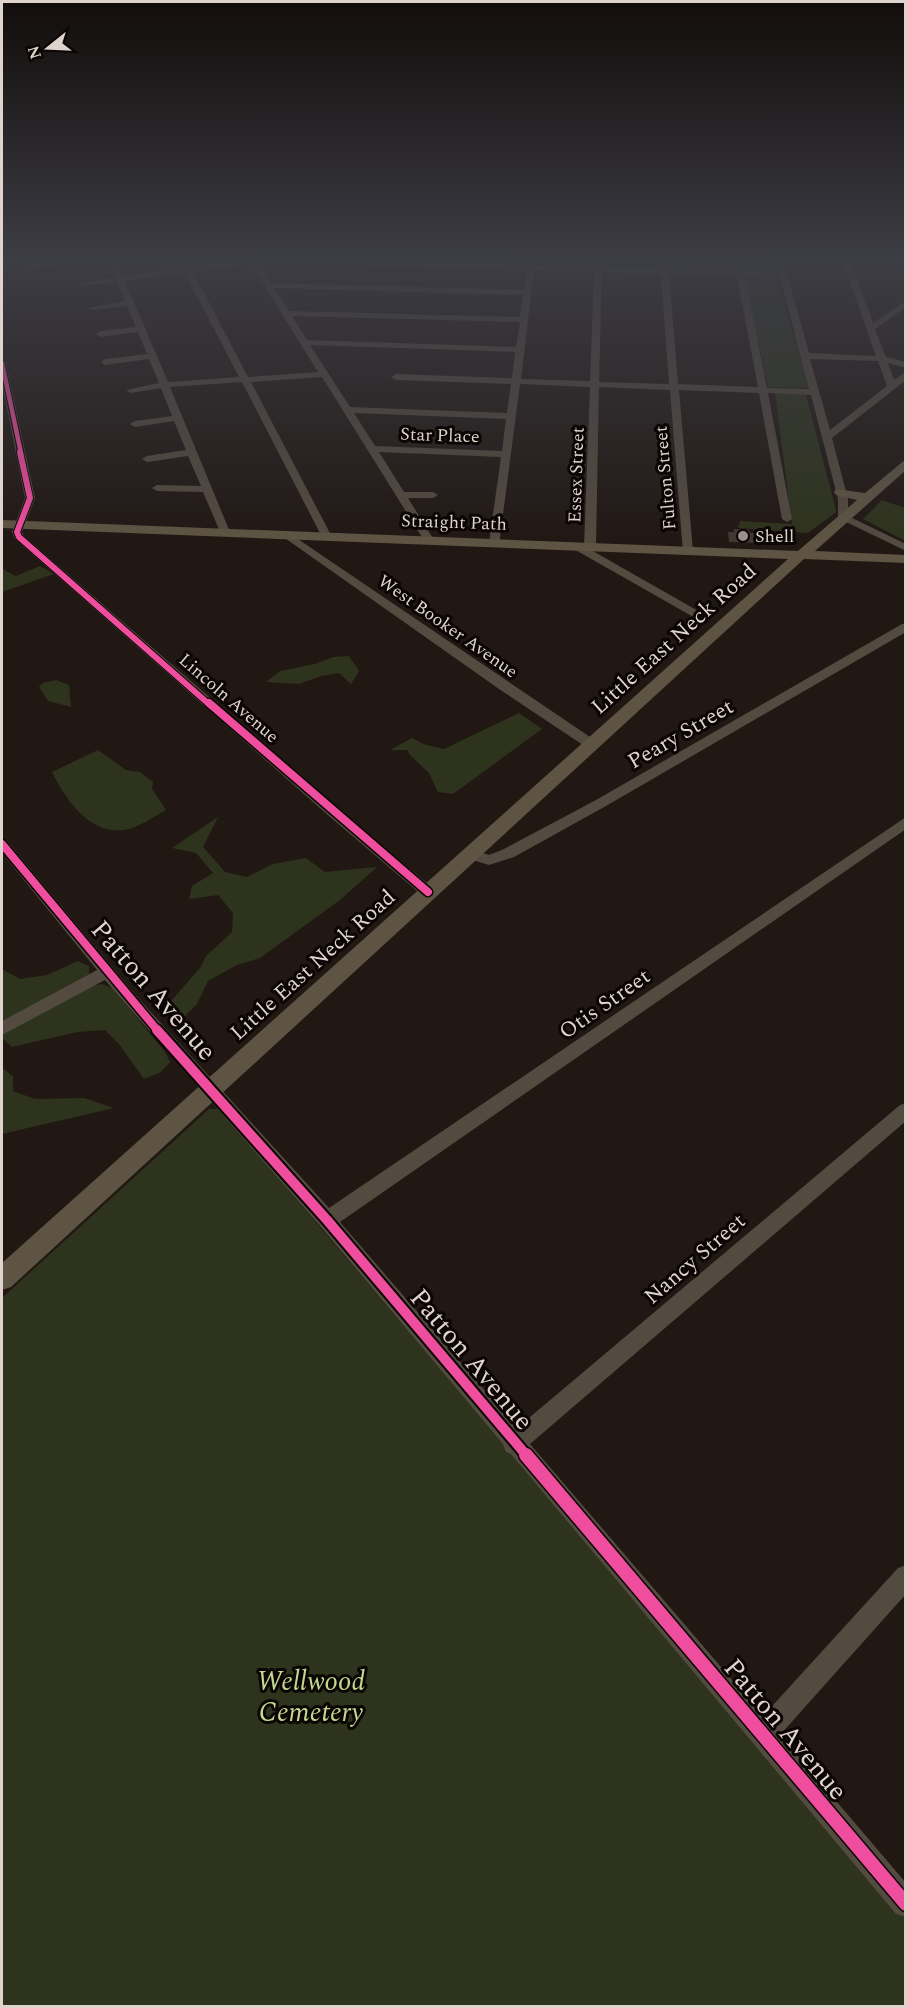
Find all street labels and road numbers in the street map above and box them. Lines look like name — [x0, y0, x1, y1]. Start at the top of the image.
street label: Star Place — [400, 421, 480, 450]
street label: Fulton Street — [647, 425, 684, 531]
street label: Essex Street — [561, 426, 592, 524]
street label: Straight Path — [401, 507, 507, 538]
street label: Little East Neck Road — [584, 556, 764, 723]
street label: West Booker Avenue — [372, 568, 523, 685]
street label: Lincoln Avenue — [172, 647, 285, 750]
street label: Peary Street — [622, 690, 740, 778]
street label: Little East Neck Road — [223, 882, 403, 1049]
street label: Patton Avenue — [80, 911, 227, 1071]
street label: Otis Street — [552, 960, 658, 1048]
street label: Nancy Street — [637, 1205, 753, 1313]
street label: Patton Avenue — [399, 1279, 544, 1440]
street label: Patton Avenue — [713, 1649, 858, 1810]

